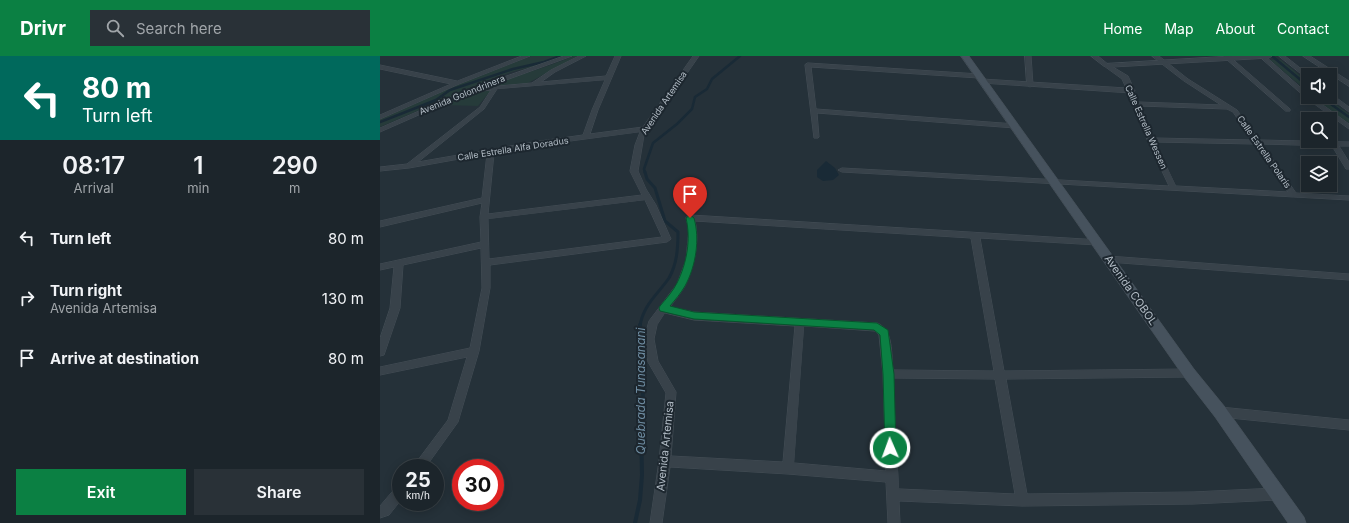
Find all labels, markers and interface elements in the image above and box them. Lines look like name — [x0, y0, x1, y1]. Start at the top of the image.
search box — [90, 10, 370, 46]
text: Drivr — [20, 17, 66, 40]
icon: search — [104, 17, 126, 39]
text: Search here — [136, 19, 222, 38]
text: Home — [1103, 20, 1142, 37]
text: Map — [1164, 20, 1194, 37]
text: About — [1216, 20, 1255, 37]
text: Contact — [1277, 20, 1329, 37]
map controls — [1301, 68, 1337, 192]
button: sound — [1301, 68, 1337, 104]
street label: Avenida Artemisa — [638, 69, 689, 136]
text: 80 m — [82, 71, 151, 105]
icon: left — [16, 72, 68, 124]
street label: Avenida Golondrinera — [417, 72, 506, 117]
street label: Calle Estrella Wessen — [1123, 83, 1170, 171]
text: Turn left — [82, 105, 152, 126]
button: search — [1301, 112, 1337, 148]
street label: Calle Estrella Polaris — [1235, 113, 1294, 190]
street label: Calle Estrella Alfa Doradus — [457, 134, 570, 163]
text: 08:17 — [62, 151, 125, 180]
text: 1 — [193, 151, 203, 180]
text: 290 — [272, 151, 318, 180]
button: layers — [1301, 156, 1337, 192]
pin — [673, 177, 707, 218]
text: Arrival — [74, 180, 114, 196]
text: min — [187, 180, 209, 196]
text: m — [289, 180, 300, 196]
icon: arrive — [679, 183, 701, 205]
icon: left — [16, 227, 38, 249]
text: Turn left — [50, 229, 111, 248]
text: 80 m — [328, 229, 364, 248]
street label: Avenida COBOL — [1102, 252, 1160, 328]
text: Turn right — [50, 281, 122, 300]
icon: right — [16, 287, 38, 309]
text: 130 m — [322, 289, 364, 308]
text: Avenida Artemisa — [50, 300, 157, 316]
water label: Quebrada Tunasanani — [633, 326, 648, 454]
icon: arrive — [16, 347, 38, 369]
text: Arrive at destination — [50, 349, 199, 368]
text: 80 m — [328, 349, 364, 368]
street label: Avenida Artemisa — [653, 400, 677, 492]
position arrow — [869, 427, 911, 469]
speed limit sign: 30 — [452, 459, 504, 511]
text: 25 — [405, 468, 431, 492]
button: Exit — [16, 469, 186, 515]
button: Share — [194, 469, 364, 515]
text: km/h — [406, 489, 430, 501]

